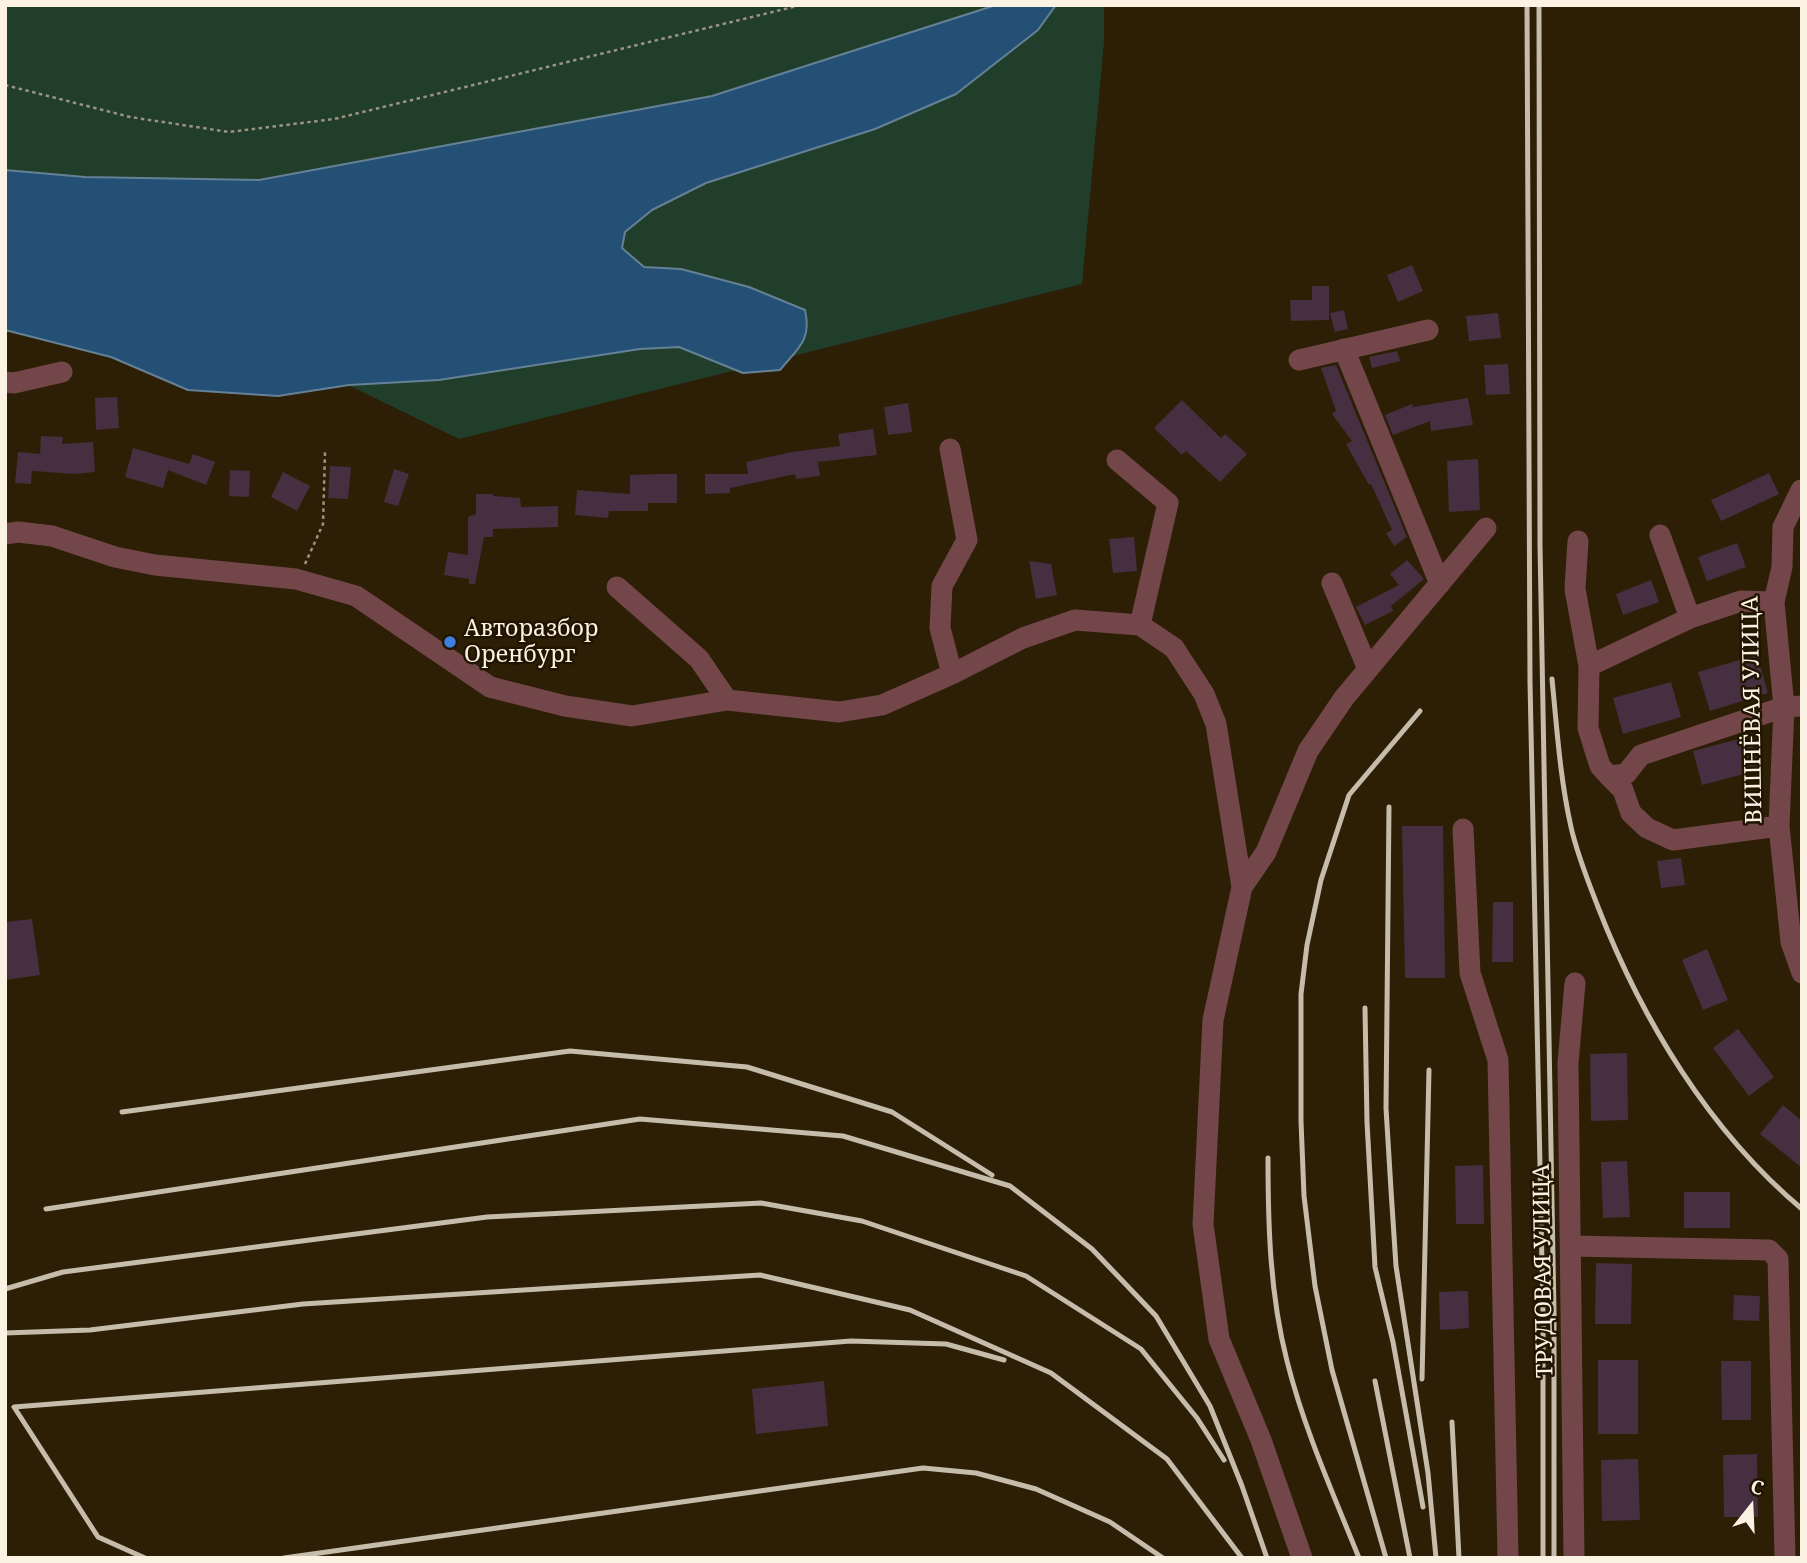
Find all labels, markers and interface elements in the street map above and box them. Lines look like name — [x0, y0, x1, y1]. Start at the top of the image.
street label: ВИШНЁВАЯ УЛИЦА — [1737, 596, 1769, 824]
place label: Авторазбор Оренбург — [464, 615, 598, 669]
marker: Авторазбор Оренбург — [442, 634, 458, 650]
street label: ТРУДОВАЯ УЛИЦА — [1528, 1164, 1560, 1378]
north arrow — [1716, 1472, 1786, 1542]
text: С — [1748, 1473, 1767, 1501]

